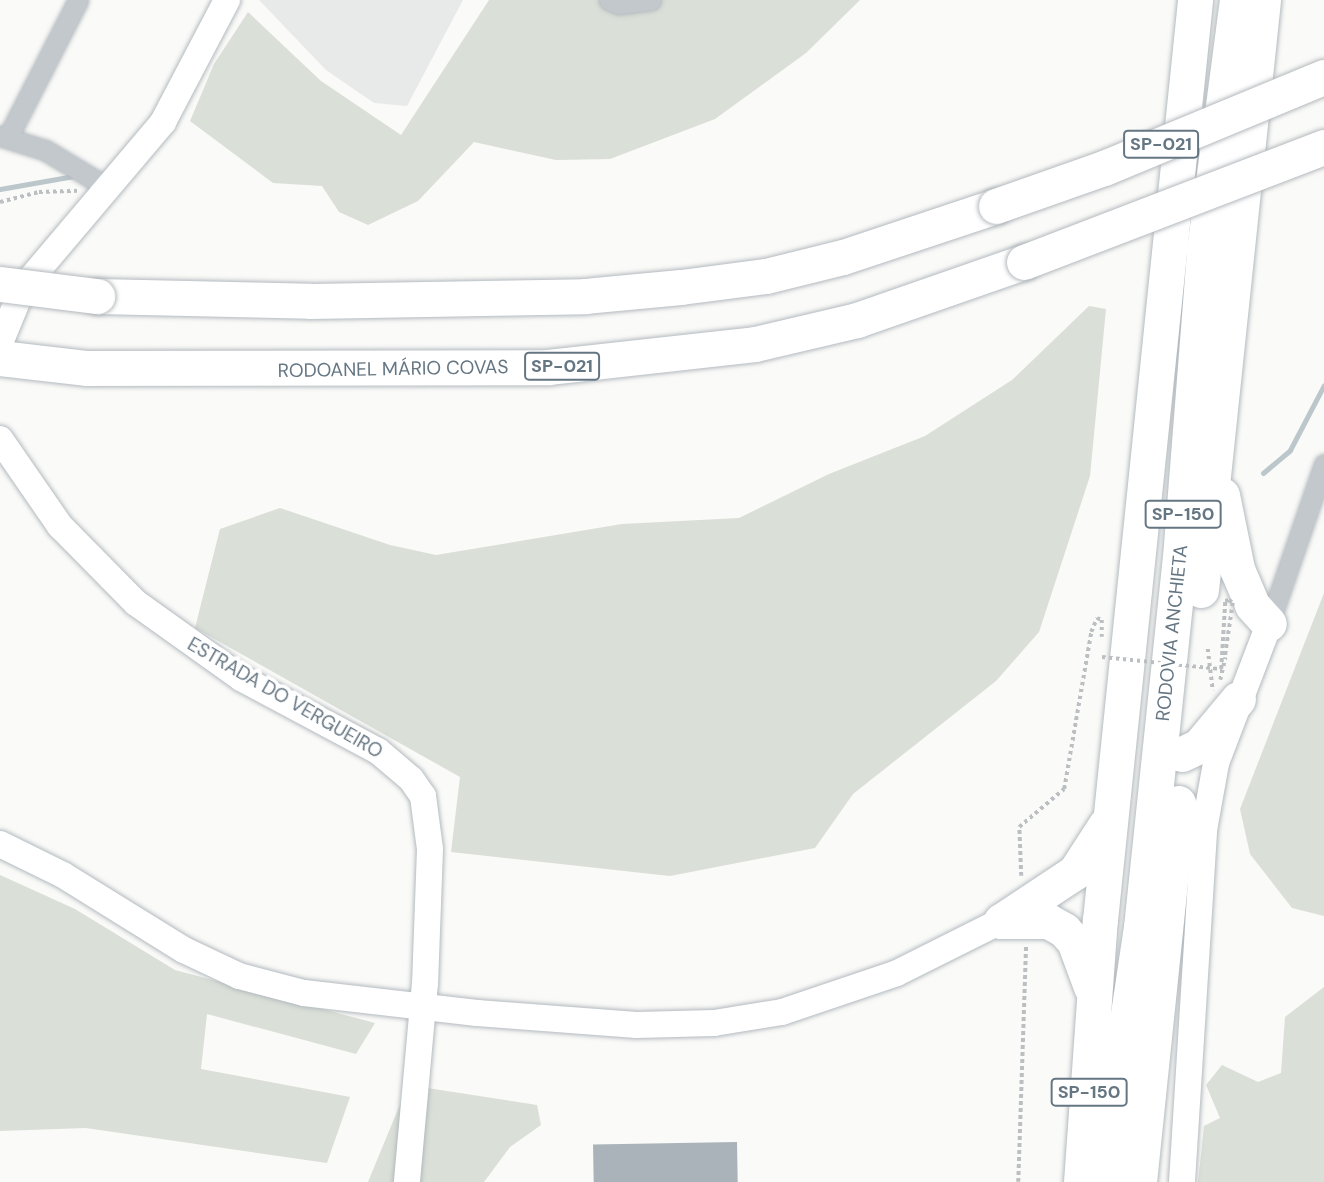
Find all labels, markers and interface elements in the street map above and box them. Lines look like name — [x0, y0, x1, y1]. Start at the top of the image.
road number: SP-021 — [1122, 130, 1200, 159]
road number: SP-021 — [524, 352, 600, 380]
street label: RODOANEL MÁRIO COVAS — [277, 356, 509, 382]
road number: SP-150 — [1144, 500, 1222, 528]
street label: RODOVIA ANCHIETA — [1151, 544, 1193, 722]
street label: ESTRADA DO VERGUEIRO — [183, 633, 387, 763]
road number: SP-150 — [1050, 1078, 1128, 1106]

